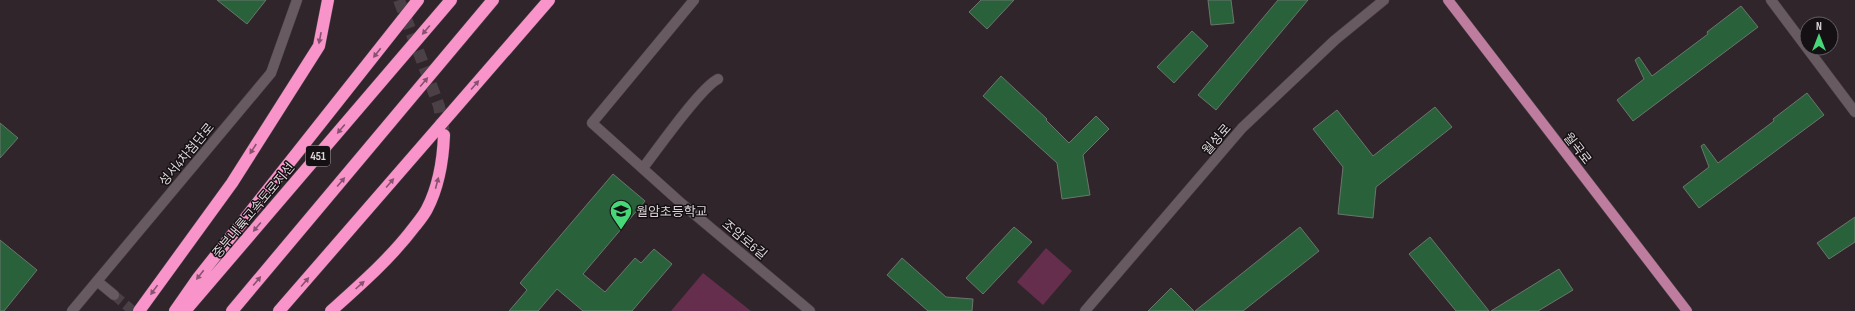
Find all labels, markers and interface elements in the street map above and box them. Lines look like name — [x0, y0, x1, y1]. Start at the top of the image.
north arrow — [1799, 16, 1839, 56]
text: N — [1816, 20, 1822, 33]
one-way arrow — [421, 24, 430, 35]
one-way arrow — [317, 32, 323, 44]
one-way arrow — [372, 47, 381, 58]
one-way arrow — [420, 77, 429, 88]
one-way arrow — [470, 81, 479, 90]
street label: 성서4차첨단로 — [156, 120, 218, 189]
street label: 월성로 — [1199, 121, 1235, 158]
one-way arrow — [337, 123, 346, 134]
street label: 월곡로 — [1560, 130, 1595, 168]
one-way arrow — [249, 144, 257, 154]
road number: 451 — [306, 146, 330, 166]
street label: 중부내륙고속도로지선 — [209, 160, 298, 262]
one-way arrow — [336, 177, 345, 187]
one-way arrow — [434, 177, 440, 189]
one-way arrow — [385, 178, 394, 189]
school or university icon: 월암초등학교 — [608, 198, 634, 231]
place label: 월암초등학교 — [636, 204, 708, 220]
street label: 조암로6길 — [719, 216, 770, 263]
one-way arrow — [252, 222, 261, 233]
one-way arrow — [196, 270, 205, 281]
one-way arrow — [252, 276, 261, 287]
one-way arrow — [300, 276, 309, 287]
one-way arrow — [355, 280, 365, 290]
one-way arrow — [150, 284, 158, 295]

